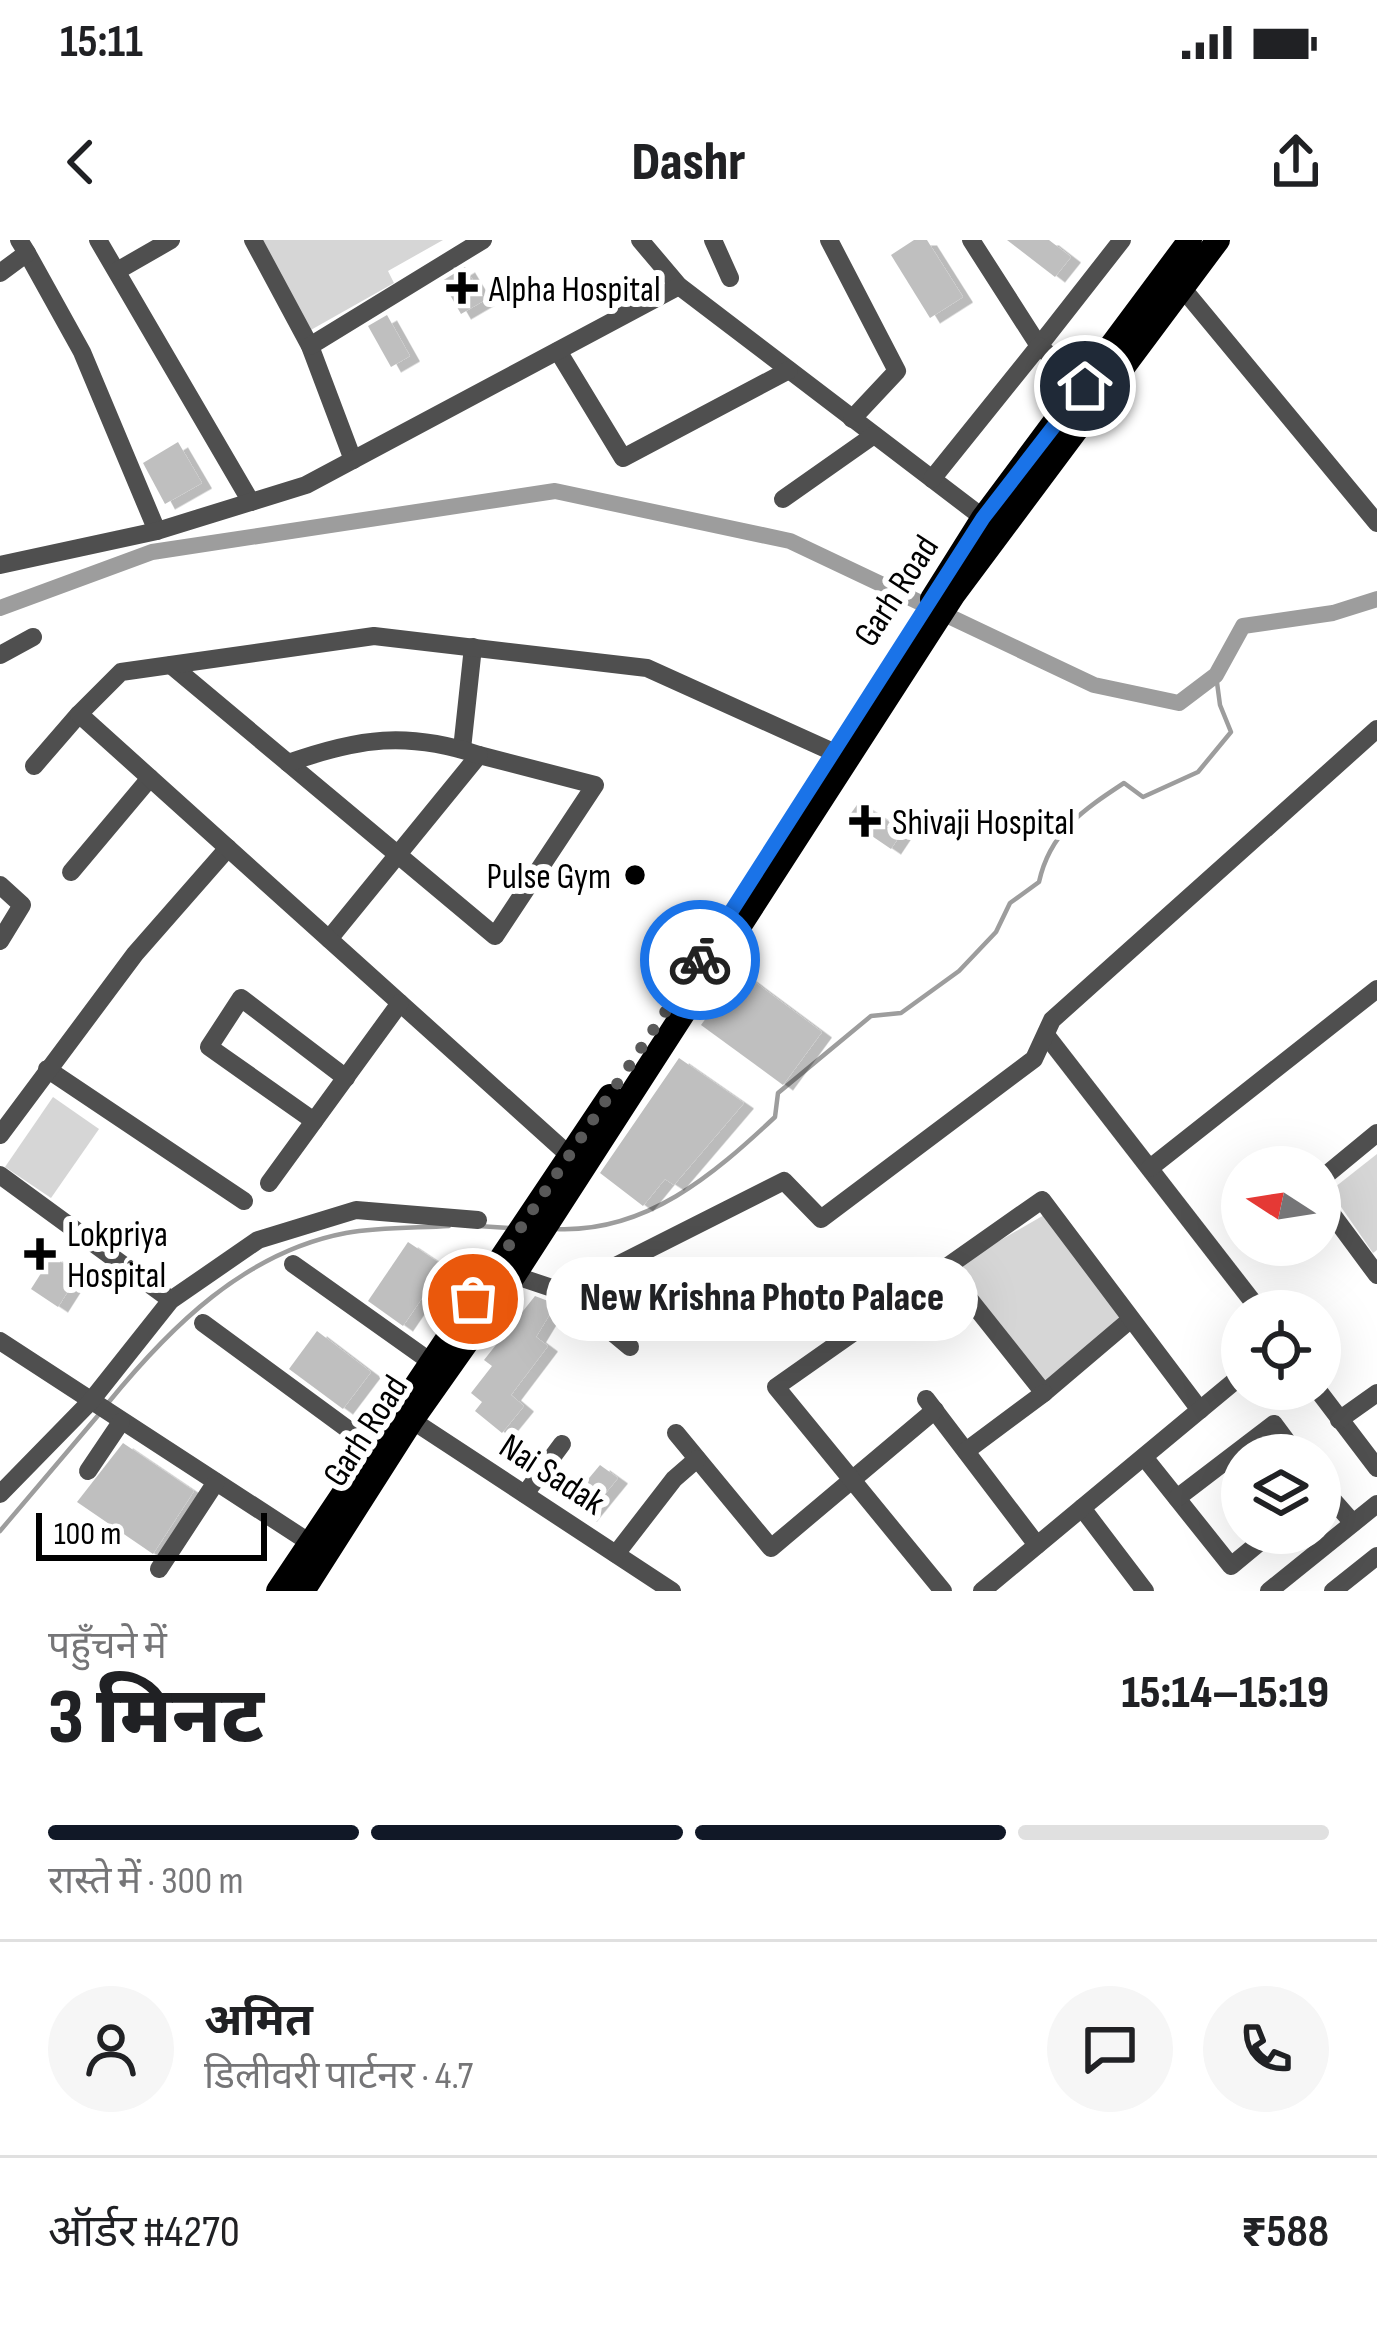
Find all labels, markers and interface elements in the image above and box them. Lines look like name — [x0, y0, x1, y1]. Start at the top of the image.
text: 15:11 — [60, 15, 143, 70]
icon: back — [48, 129, 114, 195]
icon: share — [1263, 129, 1329, 195]
text: Dashr — [631, 130, 746, 195]
place label: Alpha Hospital — [488, 269, 661, 312]
marker: Alpha Hospital — [446, 272, 478, 304]
pin — [1034, 335, 1136, 437]
icon: home — [1052, 353, 1118, 419]
street label: Garh Road — [846, 528, 949, 655]
place label: Shivaji Hospital — [892, 802, 1075, 845]
marker: Shivaji Hospital — [849, 805, 881, 837]
place label: Pulse Gym — [486, 856, 611, 899]
marker: Pulse Gym — [622, 862, 648, 888]
courier — [640, 900, 760, 1020]
icon: bike — [667, 927, 733, 993]
north arrow — [1221, 1146, 1341, 1266]
map controls — [1221, 1146, 1341, 1554]
place label: Lokpriya Hospital — [67, 1214, 168, 1298]
marker: Lokpriya Hospital — [24, 1238, 56, 1270]
pin — [422, 1248, 524, 1350]
callout: New Krishna Photo Palace — [545, 1257, 977, 1341]
icon: bag — [440, 1266, 506, 1332]
text: New Krishna Photo Palace — [580, 1275, 944, 1322]
button: locate — [1221, 1290, 1341, 1410]
street label: Garh Road — [315, 1368, 418, 1495]
street label: Nai Sadak — [491, 1425, 612, 1525]
button: layers — [1221, 1434, 1341, 1554]
scale bar — [36, 1507, 267, 1560]
text: 100 m — [54, 1514, 121, 1554]
text: पहुँचने में — [48, 1623, 167, 1670]
text: 15:14–15:19 — [1121, 1666, 1329, 1721]
text: 3 मिनट — [48, 1672, 264, 1765]
text: रास्ते में · 300 m — [48, 1858, 244, 1905]
button: person — [48, 1986, 174, 2112]
button: chat — [1047, 1986, 1173, 2112]
button: phone — [1203, 1986, 1329, 2112]
text: अमित — [204, 1994, 313, 2049]
text: डिलीवरी पार्टनर · 4.7 — [204, 2053, 473, 2100]
text: ऑर्डर #4270 — [48, 2205, 240, 2260]
text: ₹588 — [1241, 2205, 1329, 2260]

